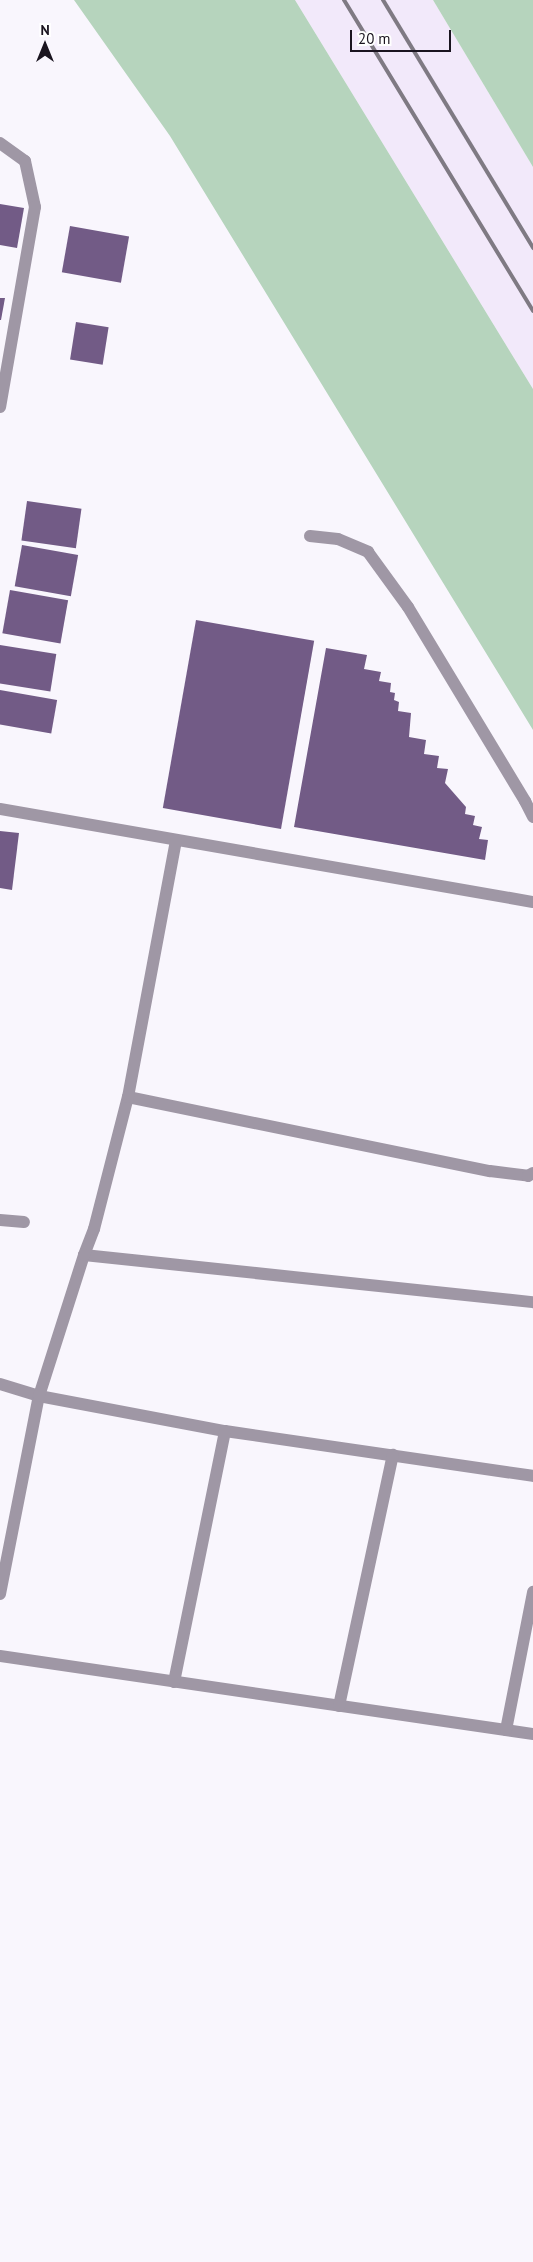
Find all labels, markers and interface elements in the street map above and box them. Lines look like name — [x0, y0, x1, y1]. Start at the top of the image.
north arrow — [20, 20, 70, 70]
scale bar — [353, 20, 454, 52]
text: N — [40, 21, 50, 39]
text: 20 m — [358, 29, 391, 48]

